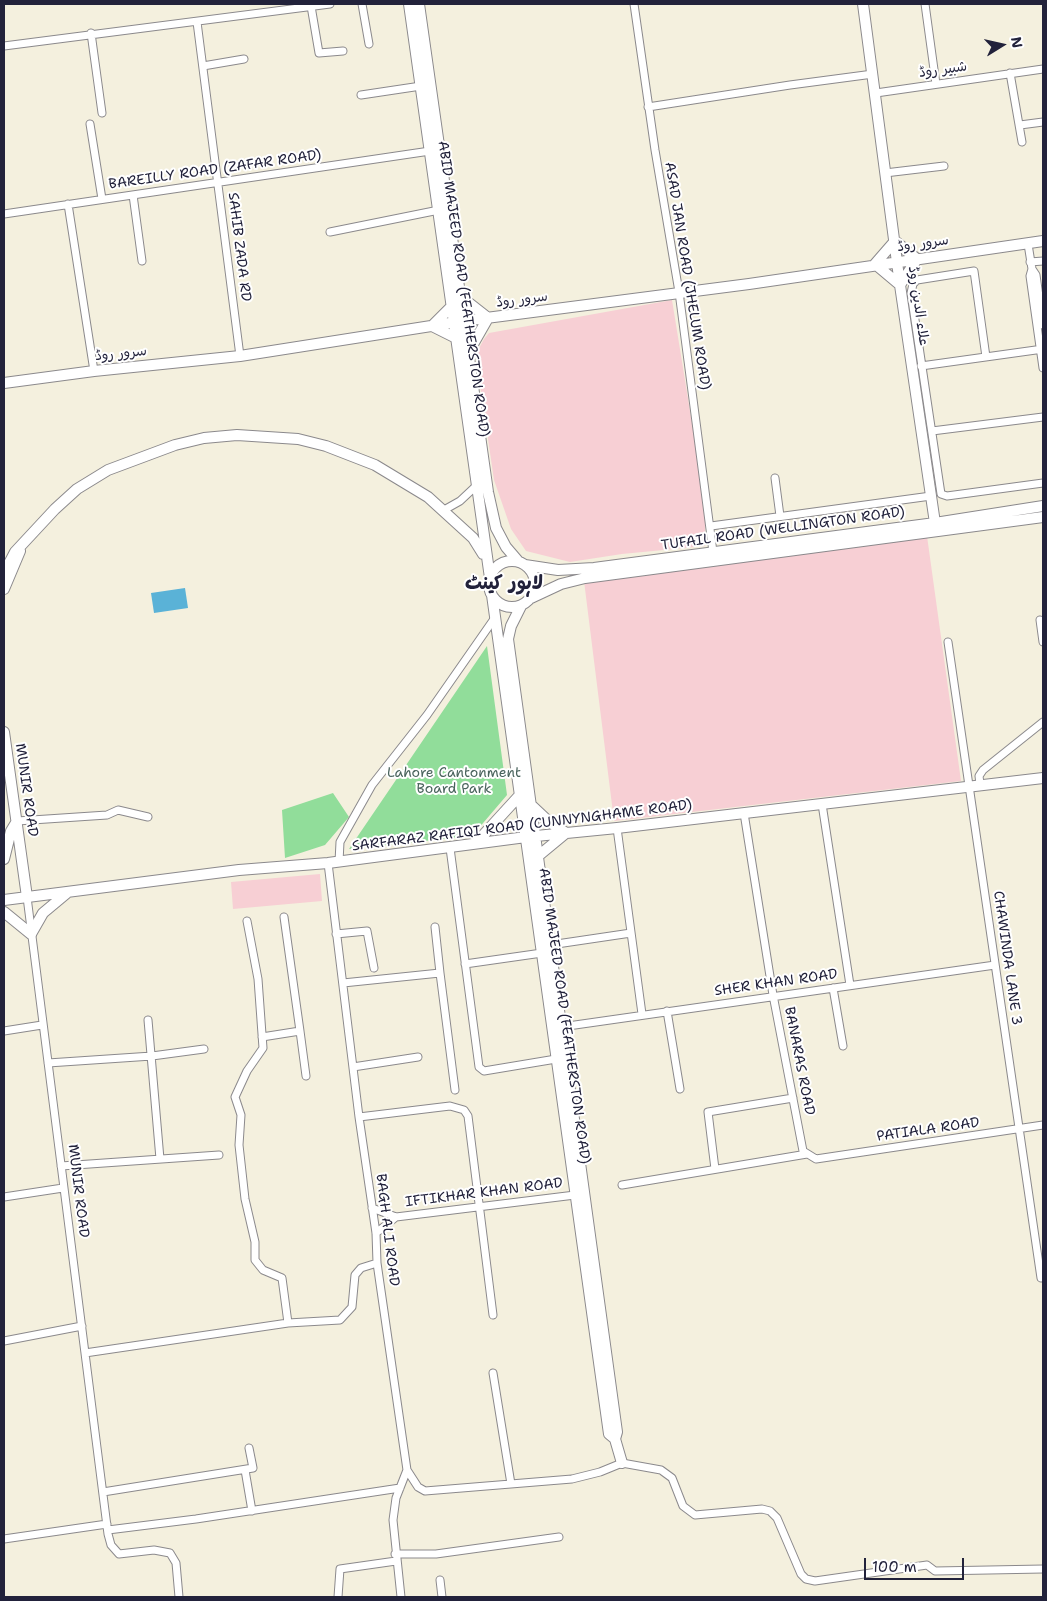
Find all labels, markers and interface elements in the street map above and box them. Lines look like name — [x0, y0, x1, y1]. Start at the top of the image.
north arrow — [977, 20, 1027, 70]
text: N — [1007, 35, 1027, 49]
street label: شبیر روڈ — [918, 58, 968, 82]
street label: ABID MAJEED ROAD (FEATHERSTON ROAD) — [434, 140, 492, 438]
street label: BAREILLY ROAD (ZAFAR ROAD) — [108, 147, 322, 193]
street label: ASAD JAN ROAD (JHELUM ROAD) — [661, 161, 713, 391]
street label: SAHIB ZADA RD — [224, 191, 254, 303]
street label: سرور روڈ — [896, 232, 950, 256]
street label: علاء الدین روڈ — [904, 265, 932, 347]
street label: سرور روڈ — [495, 288, 549, 312]
street label: سرور روڈ — [94, 343, 148, 365]
street label: TUFAIL ROAD (WELLINGTON ROAD) — [660, 504, 906, 554]
district label: لاہور کینٹ — [465, 573, 543, 595]
street label: MUNIR ROAD — [11, 742, 41, 838]
park label: Lahore Cantonment Board Park — [387, 765, 521, 798]
street label: SARFARAZ RAFIQI ROAD (CUNNYNGHAME ROAD) — [351, 797, 693, 855]
street label: ABID MAJEED ROAD (FEATHERSTON ROAD) — [535, 867, 593, 1165]
street label: CHAWINDA LANE 3 — [989, 890, 1025, 1026]
street label: SHER KHAN ROAD — [713, 966, 839, 1000]
street label: BANARAS ROAD — [780, 1005, 818, 1117]
street label: PATIALA ROAD — [875, 1114, 981, 1146]
street label: MUNIR ROAD — [64, 1143, 92, 1239]
street label: BAGH ALI ROAD — [372, 1173, 402, 1287]
street label: IFTIKHAR KHAN ROAD — [404, 1175, 564, 1211]
scale bar — [867, 1548, 967, 1580]
text: 100 m — [872, 1557, 917, 1577]

